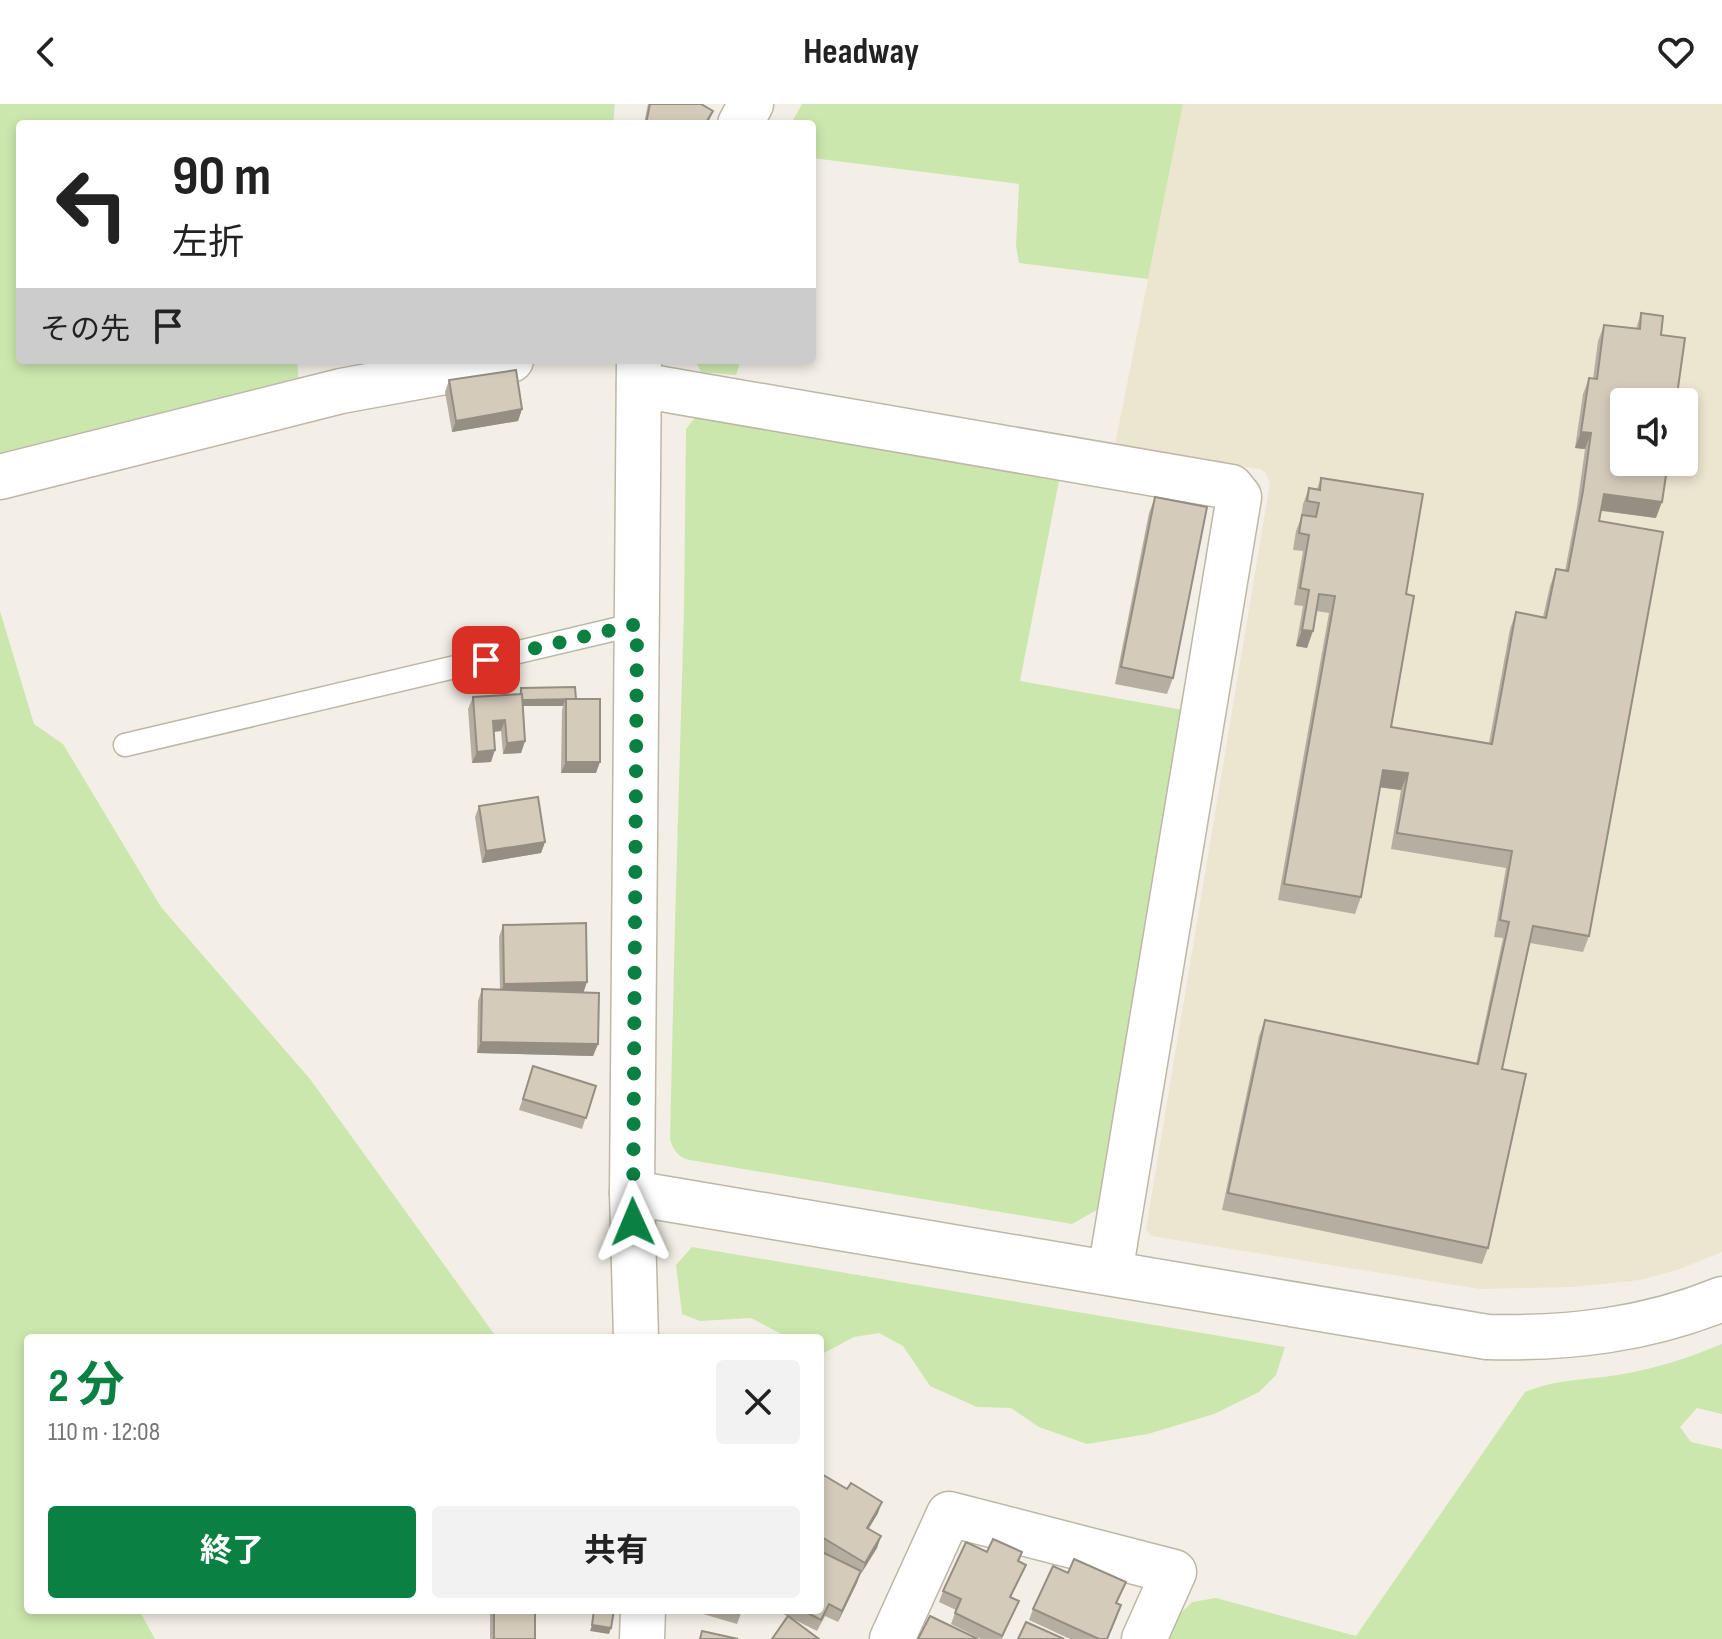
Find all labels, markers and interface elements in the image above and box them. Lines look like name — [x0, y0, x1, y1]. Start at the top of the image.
icon: back — [24, 30, 68, 74]
icon: heart — [1654, 30, 1698, 74]
text: Headway — [803, 31, 919, 74]
text: 90 m — [172, 144, 271, 211]
icon: left — [40, 152, 144, 256]
text: 左折 — [172, 222, 244, 265]
icon: arrive — [146, 304, 190, 348]
text: その先 — [40, 312, 130, 348]
map controls — [1610, 388, 1698, 476]
button: sound — [1610, 388, 1698, 476]
pin — [452, 626, 520, 694]
icon: arrive — [464, 638, 508, 682]
position arrow — [591, 1180, 675, 1264]
text: 2 分 — [48, 1358, 125, 1415]
button: close — [716, 1360, 800, 1444]
text: 110 m · 12:08 — [48, 1417, 160, 1448]
button: 終了 — [48, 1506, 416, 1598]
button: 共有 — [432, 1506, 800, 1598]

